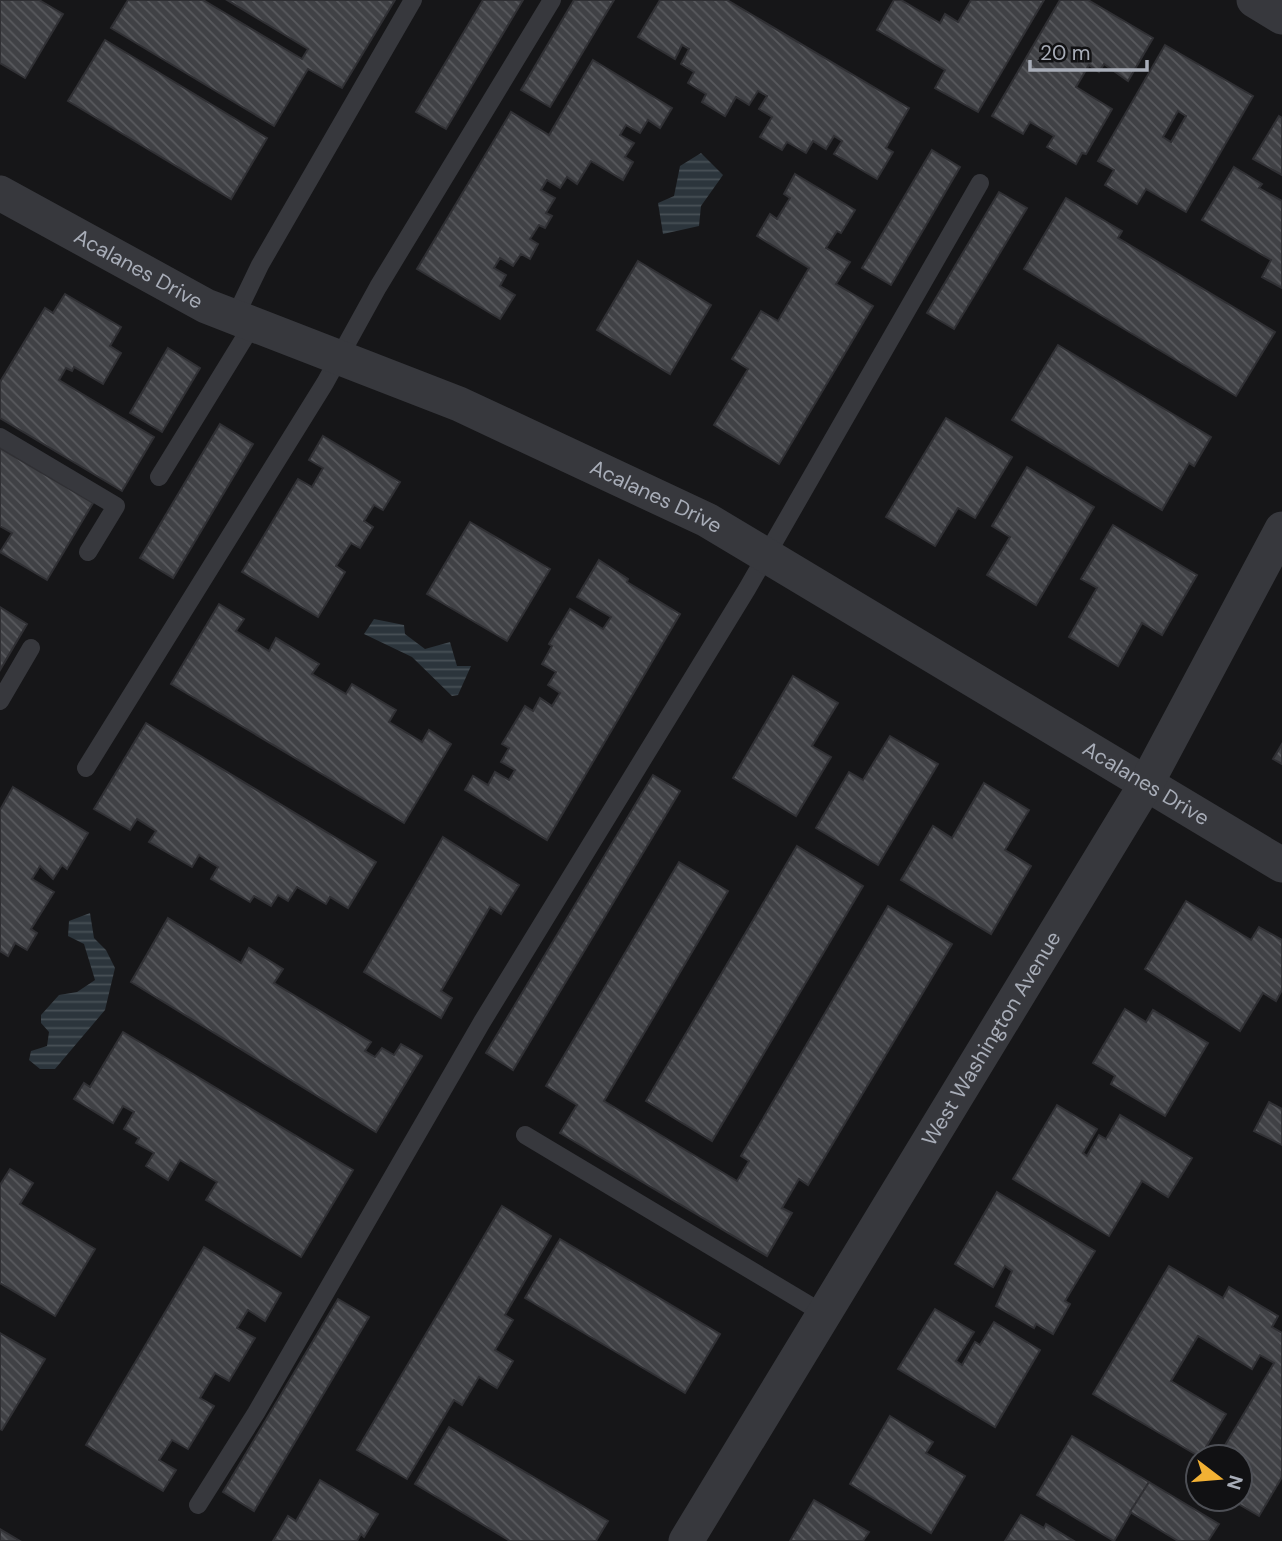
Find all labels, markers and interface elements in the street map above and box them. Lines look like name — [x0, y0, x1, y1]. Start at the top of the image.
scale bar — [1030, 28, 1147, 72]
text: 20 m — [1040, 39, 1091, 67]
street label: Acalanes Drive — [69, 222, 208, 316]
street label: Acalanes Drive — [586, 453, 727, 540]
street label: Acalanes Drive — [1078, 735, 1214, 832]
street label: West Washington Avenue — [915, 926, 1067, 1151]
north arrow — [1184, 1443, 1254, 1513]
text: N — [1221, 1472, 1249, 1493]

